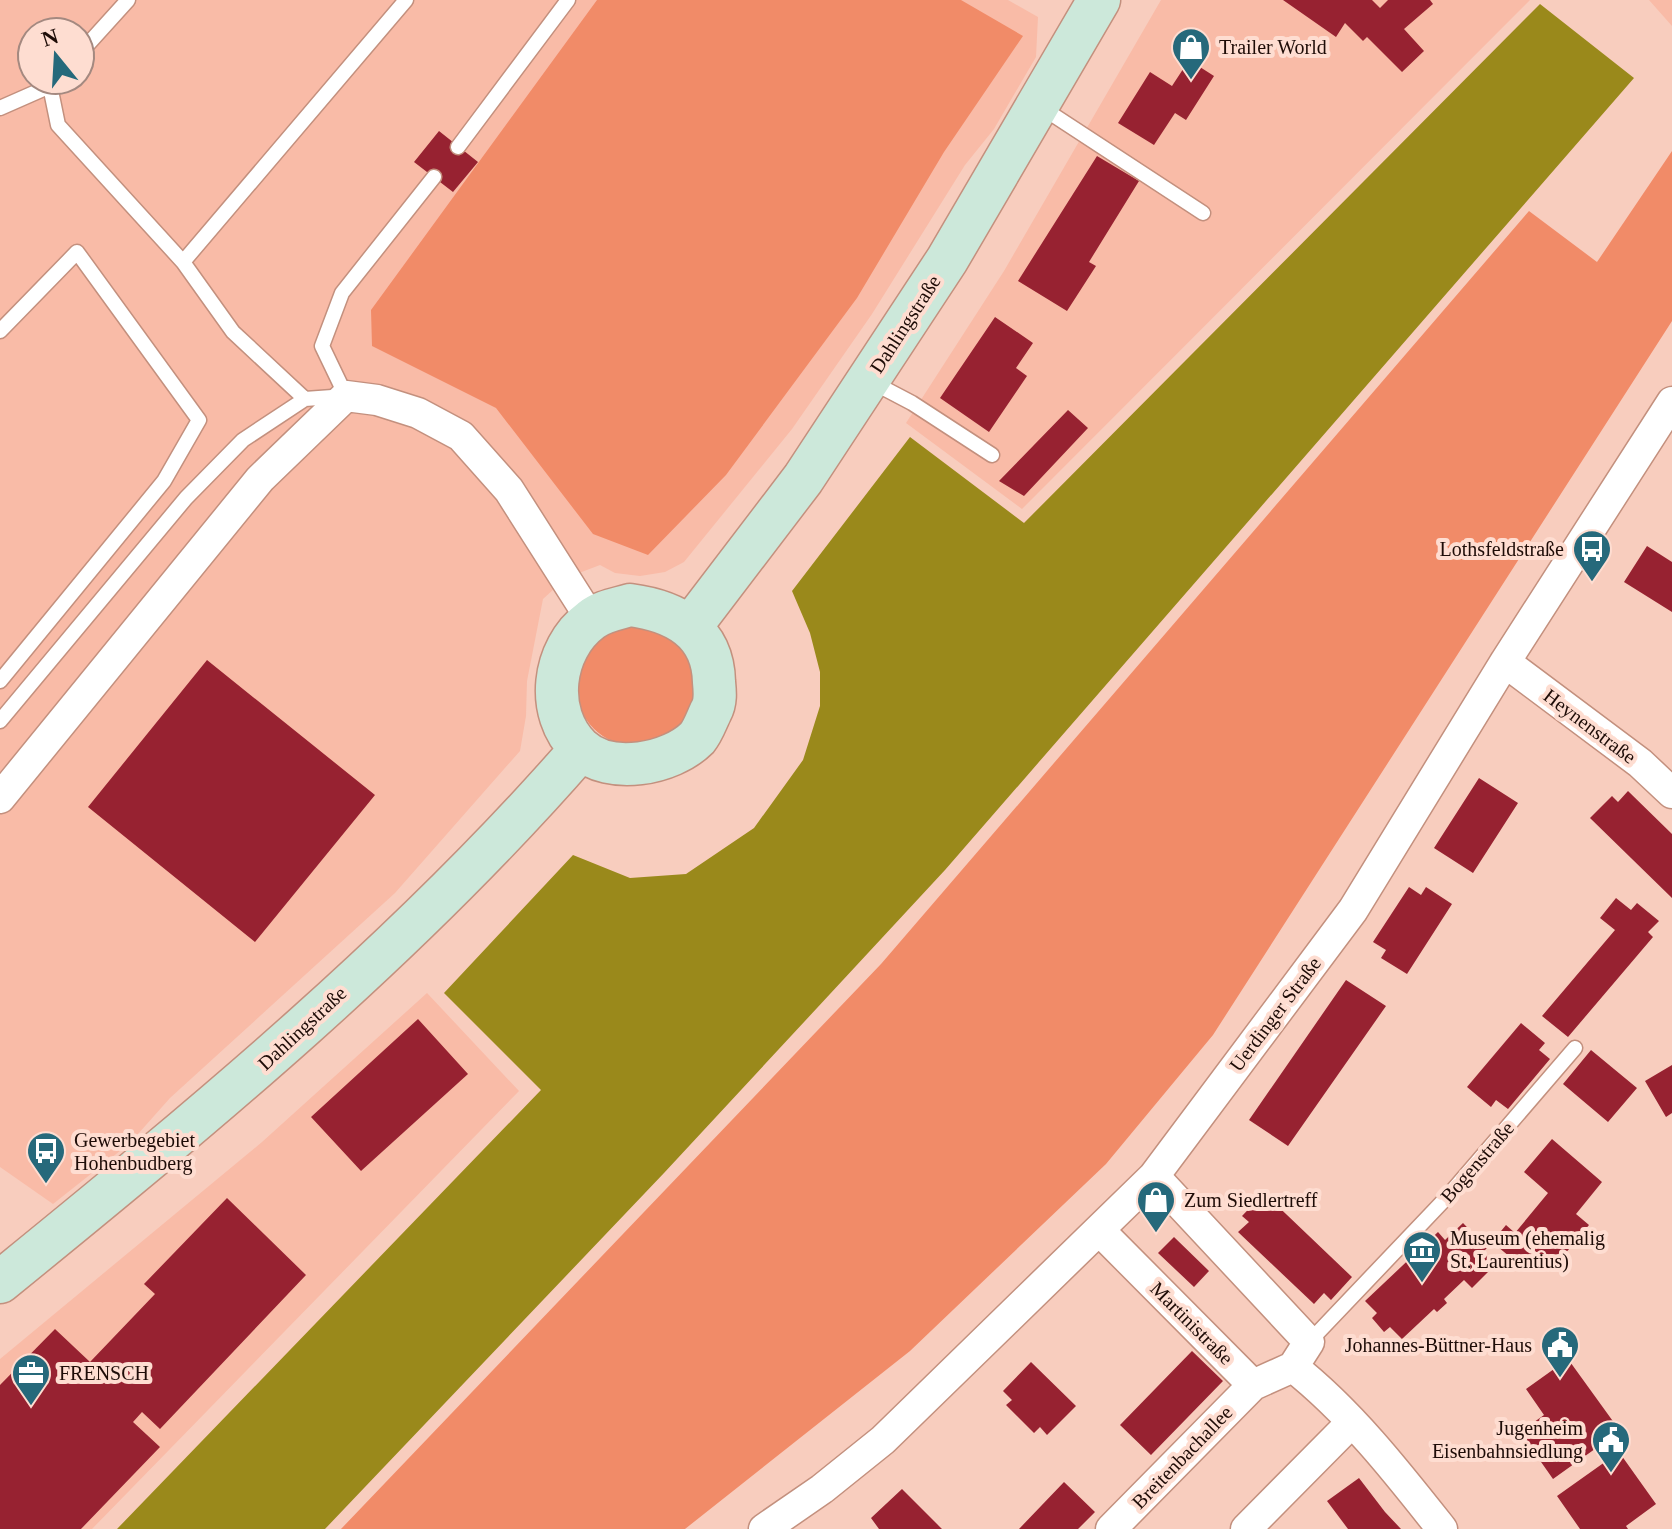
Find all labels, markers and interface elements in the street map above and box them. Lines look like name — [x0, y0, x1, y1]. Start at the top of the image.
north arrow — [16, 16, 96, 96]
text: N — [39, 23, 61, 52]
shop icon: Trailer World — [1170, 26, 1212, 81]
place label: Trailer World — [1219, 36, 1327, 58]
street label: Dahlingstraße — [865, 271, 946, 378]
bus stop icon: Lothsfeldstraße — [1571, 528, 1613, 583]
place label: Lothsfeldstraße — [1440, 538, 1564, 560]
street label: Heynenstraße — [1539, 684, 1641, 769]
street label: Uerdinger Straße — [1225, 953, 1326, 1076]
street label: Dahlingstraße — [253, 982, 351, 1075]
street label: Bogenstraße — [1436, 1117, 1519, 1208]
place label: Gewerbegebiet Hohenbudberg — [74, 1129, 195, 1175]
bus stop icon: Gewerbegebiet Hohenbudberg — [25, 1130, 67, 1185]
shop icon: Zum Siedlertreff — [1135, 1179, 1177, 1234]
place label: Zum Siedlertreff — [1184, 1189, 1318, 1211]
place label: Museum (ehemalig St. Laurentius) — [1450, 1227, 1605, 1273]
museum icon: Museum (ehemalig St. Laurentius) — [1401, 1229, 1443, 1284]
street label: Martinistraße — [1146, 1277, 1238, 1369]
public building icon: Johannes-Büttner-Haus — [1539, 1324, 1581, 1379]
place label: Johannes-Büttner-Haus — [1345, 1334, 1532, 1356]
office icon: FRENSCH — [10, 1352, 52, 1407]
place label: FRENSCH — [59, 1362, 149, 1384]
street label: Breitenbachallee — [1127, 1401, 1237, 1513]
place label: Jugenheim Eisenbahnsiedlung — [1432, 1417, 1583, 1463]
public building icon: Jugenheim Eisenbahnsiedlung — [1590, 1419, 1632, 1474]

